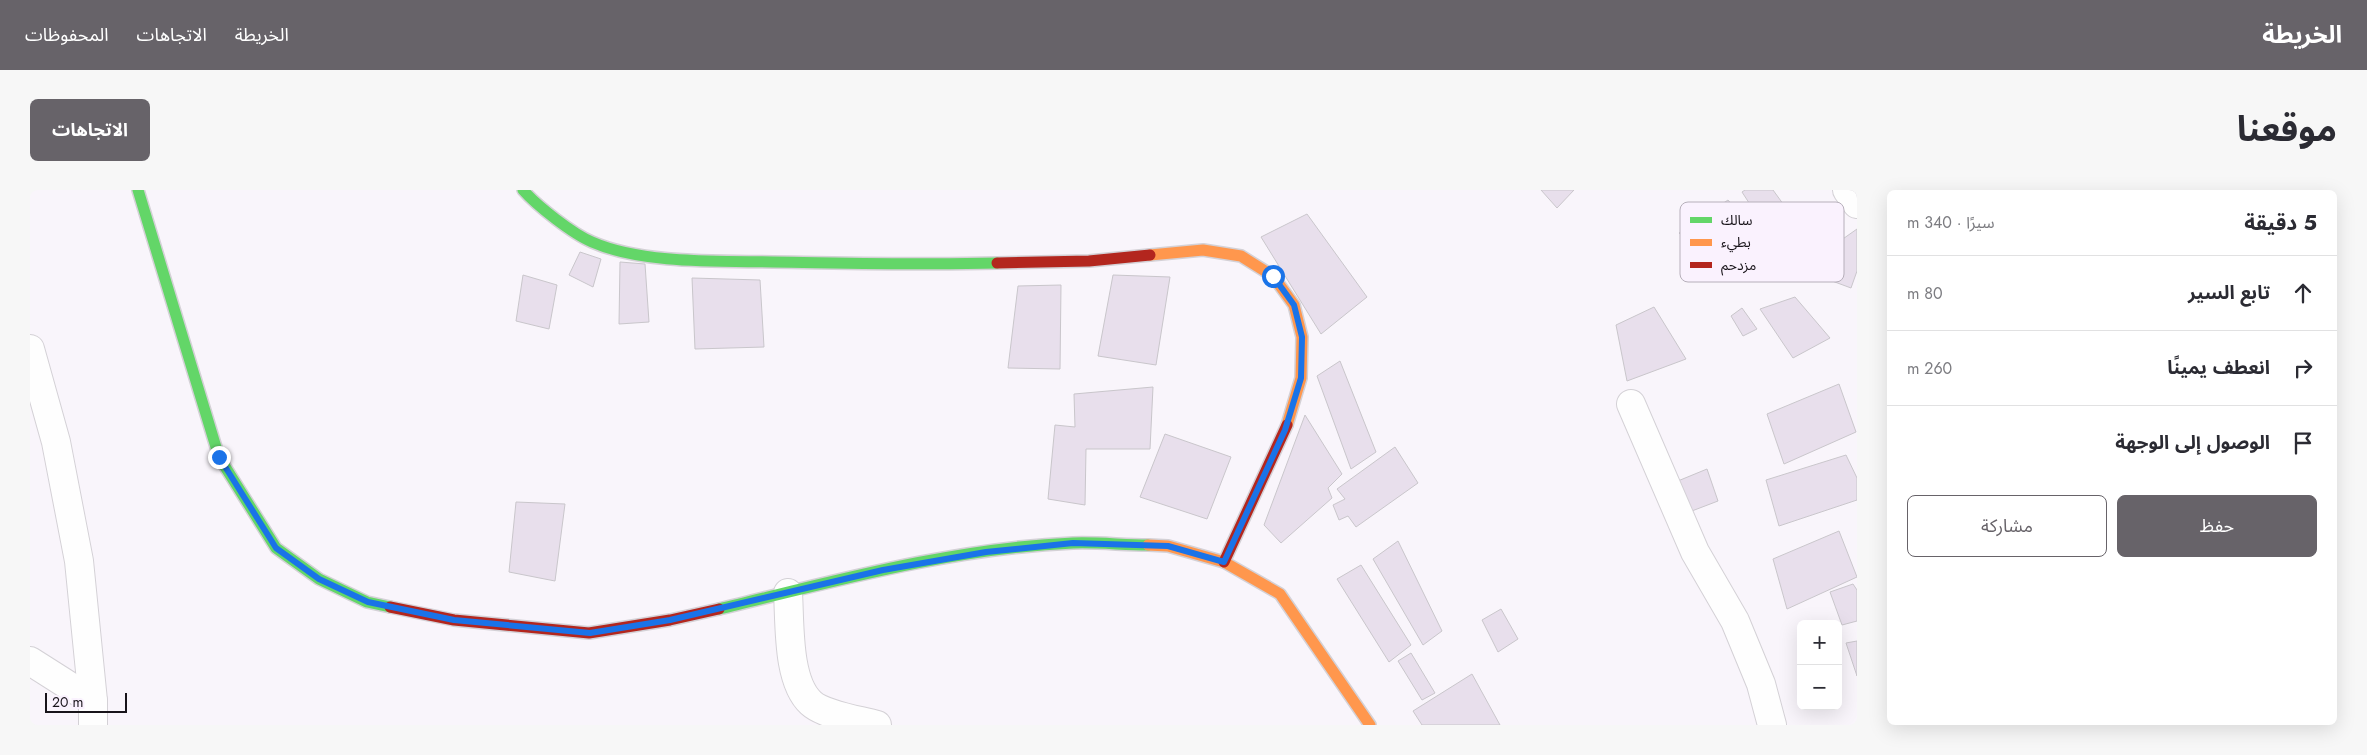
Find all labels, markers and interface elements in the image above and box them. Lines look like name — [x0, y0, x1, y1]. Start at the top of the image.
text: الخريطة — [2262, 17, 2342, 52]
text: المحفوظات — [25, 22, 109, 48]
text: الاتجاهات — [137, 22, 207, 48]
text: الخريطة — [235, 22, 289, 48]
button: الاتجاهات — [30, 99, 150, 161]
text: موقعنا — [2237, 104, 2337, 154]
legend — [1680, 202, 1844, 282]
text: 5 دقيقة — [2244, 208, 2317, 238]
text: سالك — [1721, 210, 1753, 230]
text: سيرًا · 340 m — [1907, 211, 1995, 234]
text: بطيء — [1721, 232, 1751, 253]
text: مزدحم — [1721, 255, 1756, 276]
route start — [1262, 265, 1285, 288]
text: تابع السير — [2188, 279, 2270, 306]
icon: ahead — [2289, 279, 2317, 307]
text: 80 m — [1907, 282, 1943, 305]
text: انعطف يمينًا — [2167, 354, 2270, 381]
icon: right — [2289, 354, 2317, 382]
text: 260 m — [1907, 357, 1952, 380]
text: الوصول إلى الوجهة — [2115, 429, 2270, 456]
icon: arrive — [2289, 429, 2317, 457]
route end — [208, 446, 231, 469]
button: مشاركة — [1907, 495, 2107, 557]
button: حفظ — [2117, 495, 2317, 557]
map controls — [1797, 620, 1842, 710]
button: + — [1797, 620, 1842, 665]
button: − — [1797, 665, 1842, 710]
scale bar — [45, 690, 128, 713]
text: 20 m — [52, 692, 84, 712]

